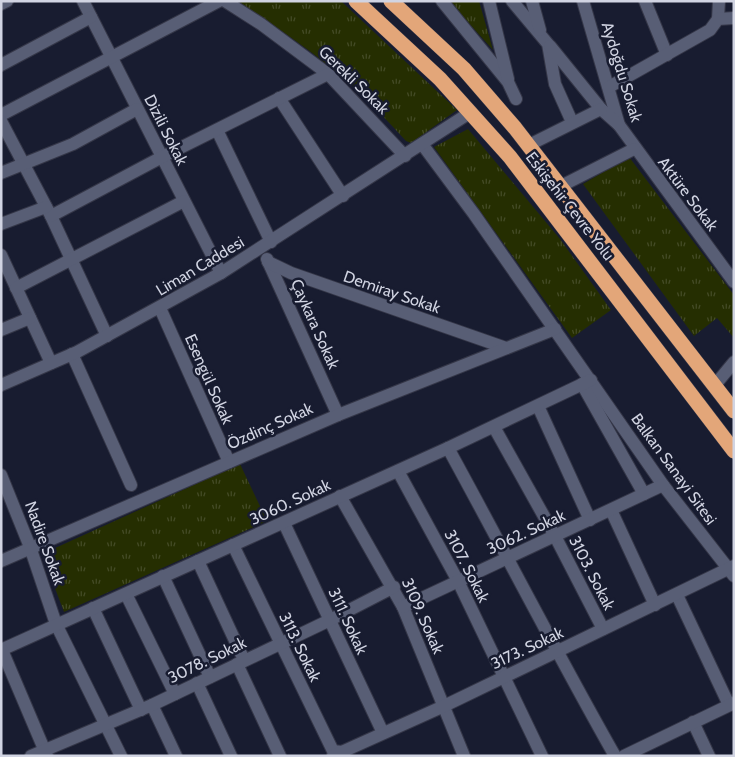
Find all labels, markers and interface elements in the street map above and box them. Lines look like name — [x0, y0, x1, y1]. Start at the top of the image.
street label: Aydoğdu Sokak — [598, 20, 646, 125]
street label: Gerekli Sokak — [315, 42, 394, 119]
street label: Dizili Sokak — [140, 92, 192, 169]
street label: Eskişehir Çevre Yolu — [522, 148, 618, 264]
street label: Aktüre Sokak — [654, 153, 722, 235]
street label: Liman Caddesi — [153, 232, 247, 300]
street label: Demiray Sokak — [341, 267, 444, 318]
street label: Çaykara Sokak — [287, 276, 344, 373]
street label: Esengül Sokak — [181, 331, 238, 428]
street label: Özdinç Sokak — [224, 398, 317, 453]
street label: Balkan Sanayi Sitesi — [627, 410, 721, 528]
street label: 3060. Sokak — [247, 475, 334, 529]
street label: Nadire Sokak — [21, 499, 69, 588]
street label: 3062. Sokak — [484, 505, 569, 558]
street label: 3107. Sokak — [441, 526, 494, 606]
street label: 3103. Sokak — [565, 533, 619, 614]
street label: 3109. Sokak — [398, 575, 448, 658]
street label: 3111. Sokak — [324, 585, 372, 658]
street label: 3113. Sokak — [275, 609, 325, 685]
street label: 3173. Sokak — [488, 623, 567, 673]
street label: 3078. Sokak — [165, 633, 250, 687]

